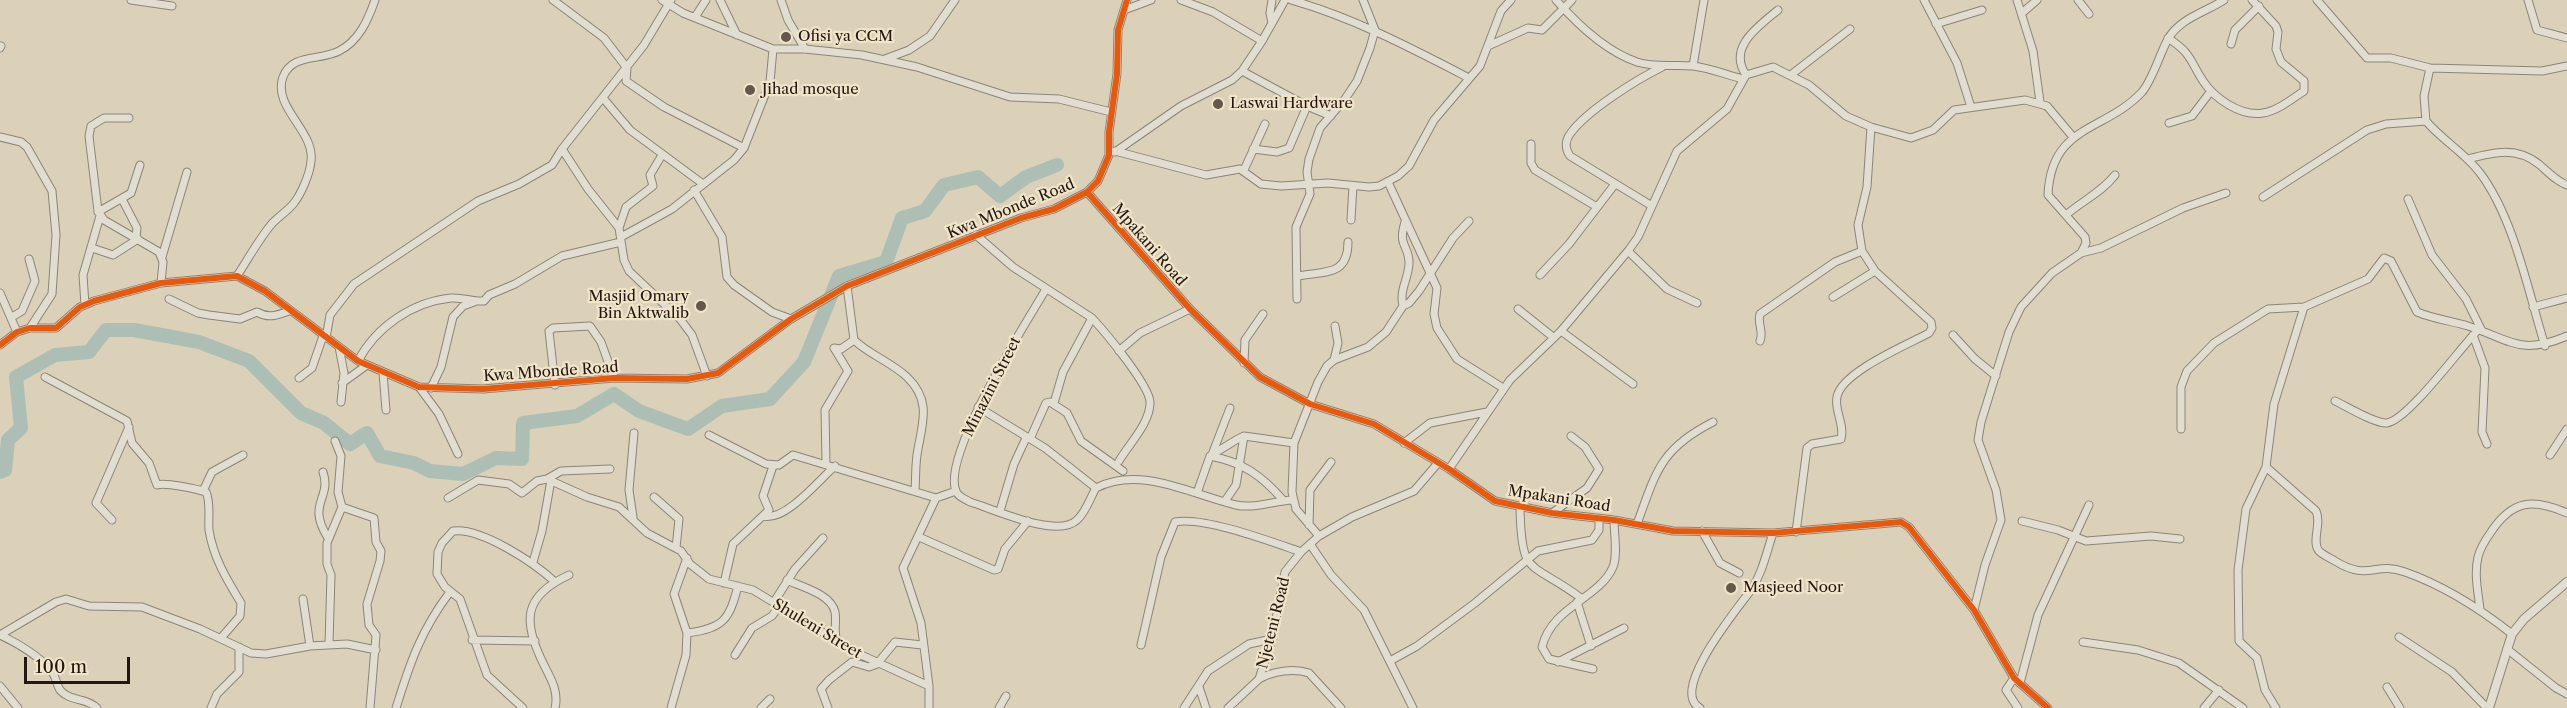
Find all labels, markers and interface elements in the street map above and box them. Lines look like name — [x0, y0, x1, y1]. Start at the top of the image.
place label: Ofisi ya CCM — [798, 28, 893, 46]
marker: Ofisi ya CCM — [779, 30, 793, 44]
place label: Jihad mosque — [762, 81, 859, 99]
marker: Jihad mosque — [743, 83, 757, 97]
place label: Laswai Hardware — [1230, 95, 1353, 113]
marker: Laswai Hardware — [1211, 97, 1225, 111]
street label: Kwa Mbonde Road — [945, 175, 1077, 243]
street label: Mpakani Road — [1108, 200, 1190, 290]
place label: Masjid Omary Bin Aktwalib — [589, 288, 689, 323]
marker: Masjid Omary Bin Aktwalib — [694, 299, 708, 313]
street label: Minazini Street — [959, 334, 1025, 440]
street label: Kwa Mbonde Road — [483, 358, 619, 386]
street label: Mpakani Road — [1507, 482, 1611, 516]
street label: Njeteni Road — [1254, 575, 1294, 671]
place label: Masjeed Noor — [1743, 579, 1843, 597]
marker: Masjeed Noor — [1724, 581, 1738, 595]
street label: Shuleni Street — [769, 595, 865, 663]
scale bar — [27, 645, 134, 683]
text: 100 m — [35, 656, 87, 678]

